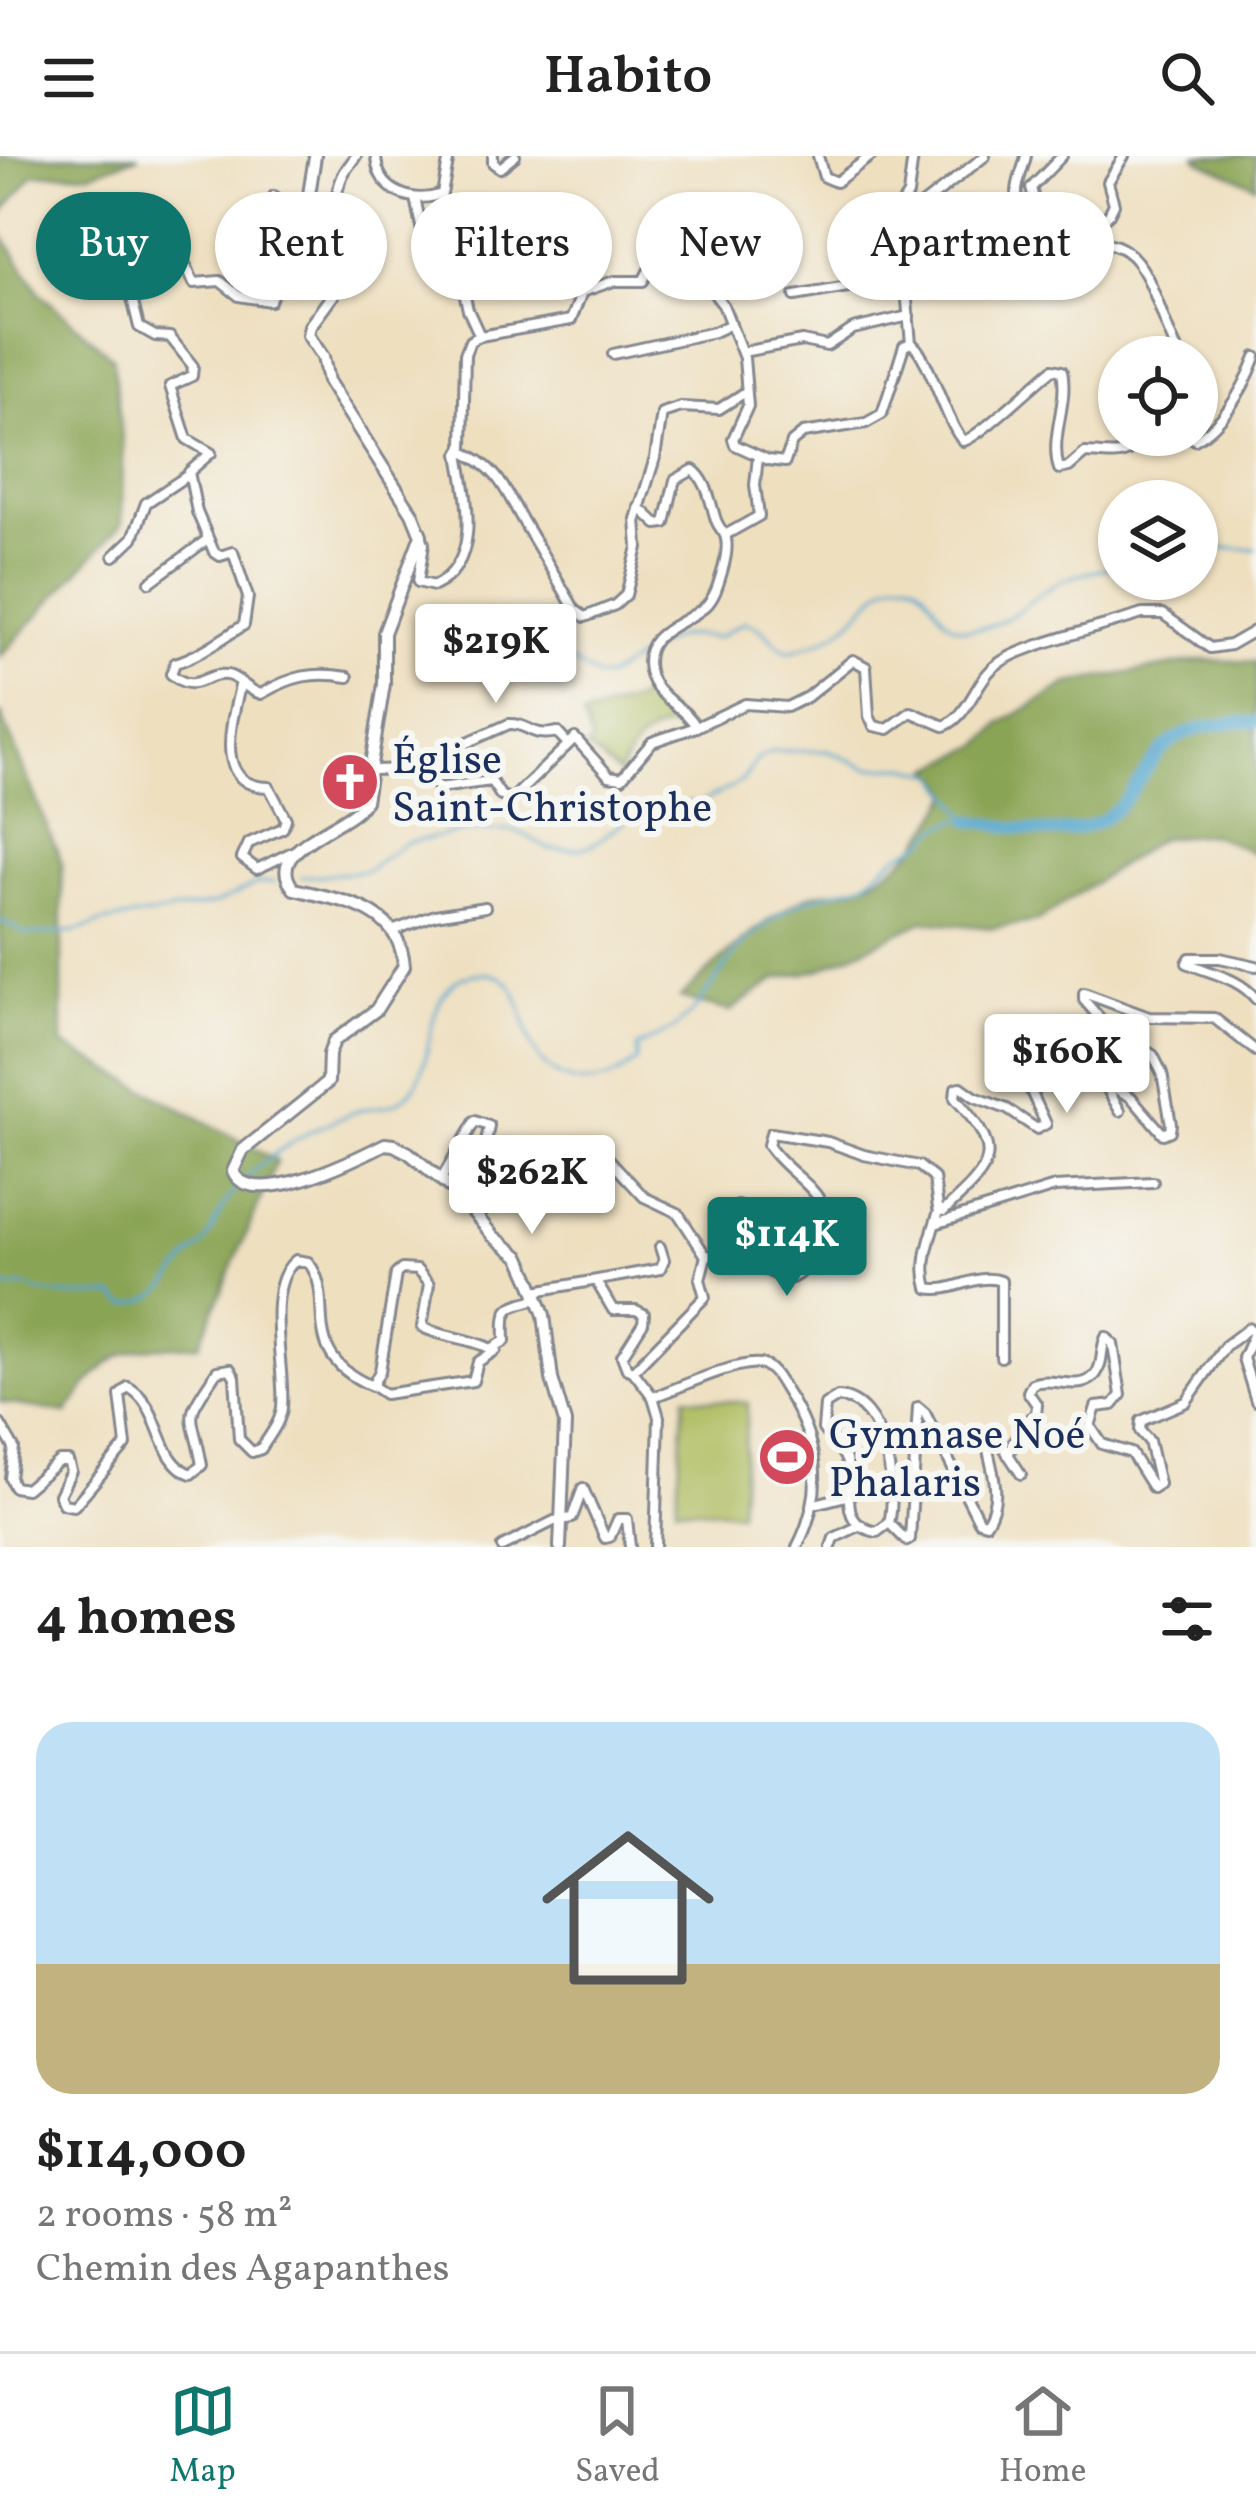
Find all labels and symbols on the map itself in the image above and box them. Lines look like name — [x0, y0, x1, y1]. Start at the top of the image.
pin: $219K — [412, 604, 580, 706]
place label: Église Saint-Christophe — [392, 733, 712, 840]
church icon: Église Saint-Christophe — [319, 751, 381, 813]
pin: $160K — [983, 1014, 1151, 1116]
pin: $262K — [448, 1135, 616, 1237]
pin: $114K — [703, 1197, 871, 1299]
place label: Gymnase Noé Phalaris — [829, 1408, 1085, 1515]
sports icon: Gymnase Noé Phalaris — [756, 1426, 818, 1488]

